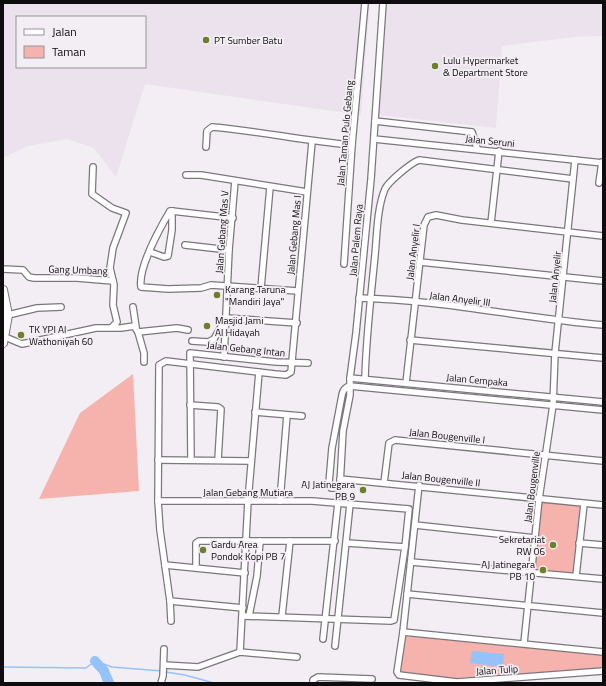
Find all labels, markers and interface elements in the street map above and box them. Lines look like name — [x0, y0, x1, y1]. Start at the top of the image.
legend — [16, 16, 146, 68]
text: Jalan — [52, 22, 77, 41]
place label: PT Sumber Batu — [214, 33, 282, 48]
marker: PT Sumber Batu — [201, 35, 211, 45]
text: Taman — [52, 42, 86, 61]
place label: Lulu Hypermarket & Department Store — [443, 53, 528, 80]
marker: Lulu Hypermarket & Department Store — [430, 61, 440, 71]
street label: Jalan Taman Pulo Gebang — [333, 79, 357, 187]
street label: Jalan Seruni — [465, 131, 515, 151]
street label: Jalan Gebang Mas V — [212, 190, 232, 274]
street label: Jalan Gebang Mas I — [283, 195, 305, 275]
street label: Jalan Palem Raya — [345, 203, 367, 277]
street label: Jalan Anyelir I — [402, 223, 424, 281]
street label: Jalan Anyelir — [545, 250, 565, 304]
street label: Gang Umbang — [48, 261, 108, 279]
place label: Karang Taruna "Mandiri Jaya" — [225, 282, 285, 309]
street label: Jalan Anyelir III — [429, 288, 491, 310]
marker: Karang Taruna "Mandiri Jaya" — [212, 290, 222, 300]
place label: Masjid Jami Al Hidayah — [215, 313, 263, 340]
marker: Masjid Jami Al Hidayah — [202, 321, 212, 331]
place label: TK YPI Al Wathoniyah 60 — [29, 322, 93, 349]
marker: TK YPI Al Wathoniyah 60 — [16, 330, 26, 340]
street label: Jalan Gebang Intan — [206, 337, 286, 361]
street label: Jalan Cempaka — [446, 370, 508, 390]
street label: Jalan Bougenville I — [408, 425, 486, 447]
street label: Jalan Bougenville — [520, 450, 544, 524]
street label: Jalan Bougenville II — [401, 467, 481, 491]
place label: AJ Jatinegara PB 9 — [301, 477, 355, 504]
street label: Jalan Gebang Mutiara — [203, 485, 293, 500]
marker: AJ Jatinegara PB 9 — [358, 485, 368, 495]
place label: Sekretariat RW 06 — [499, 532, 545, 559]
place label: Gardu Area Pondok Kopi PB 7 — [211, 537, 285, 564]
marker: Sekretariat RW 06 — [548, 540, 558, 550]
marker: Gardu Area Pondok Kopi PB 7 — [198, 545, 208, 555]
place label: AJ Jatinegara PB 10 — [481, 557, 535, 584]
marker: AJ Jatinegara PB 10 — [538, 565, 548, 575]
street label: Jalan Tulip — [475, 661, 519, 679]

